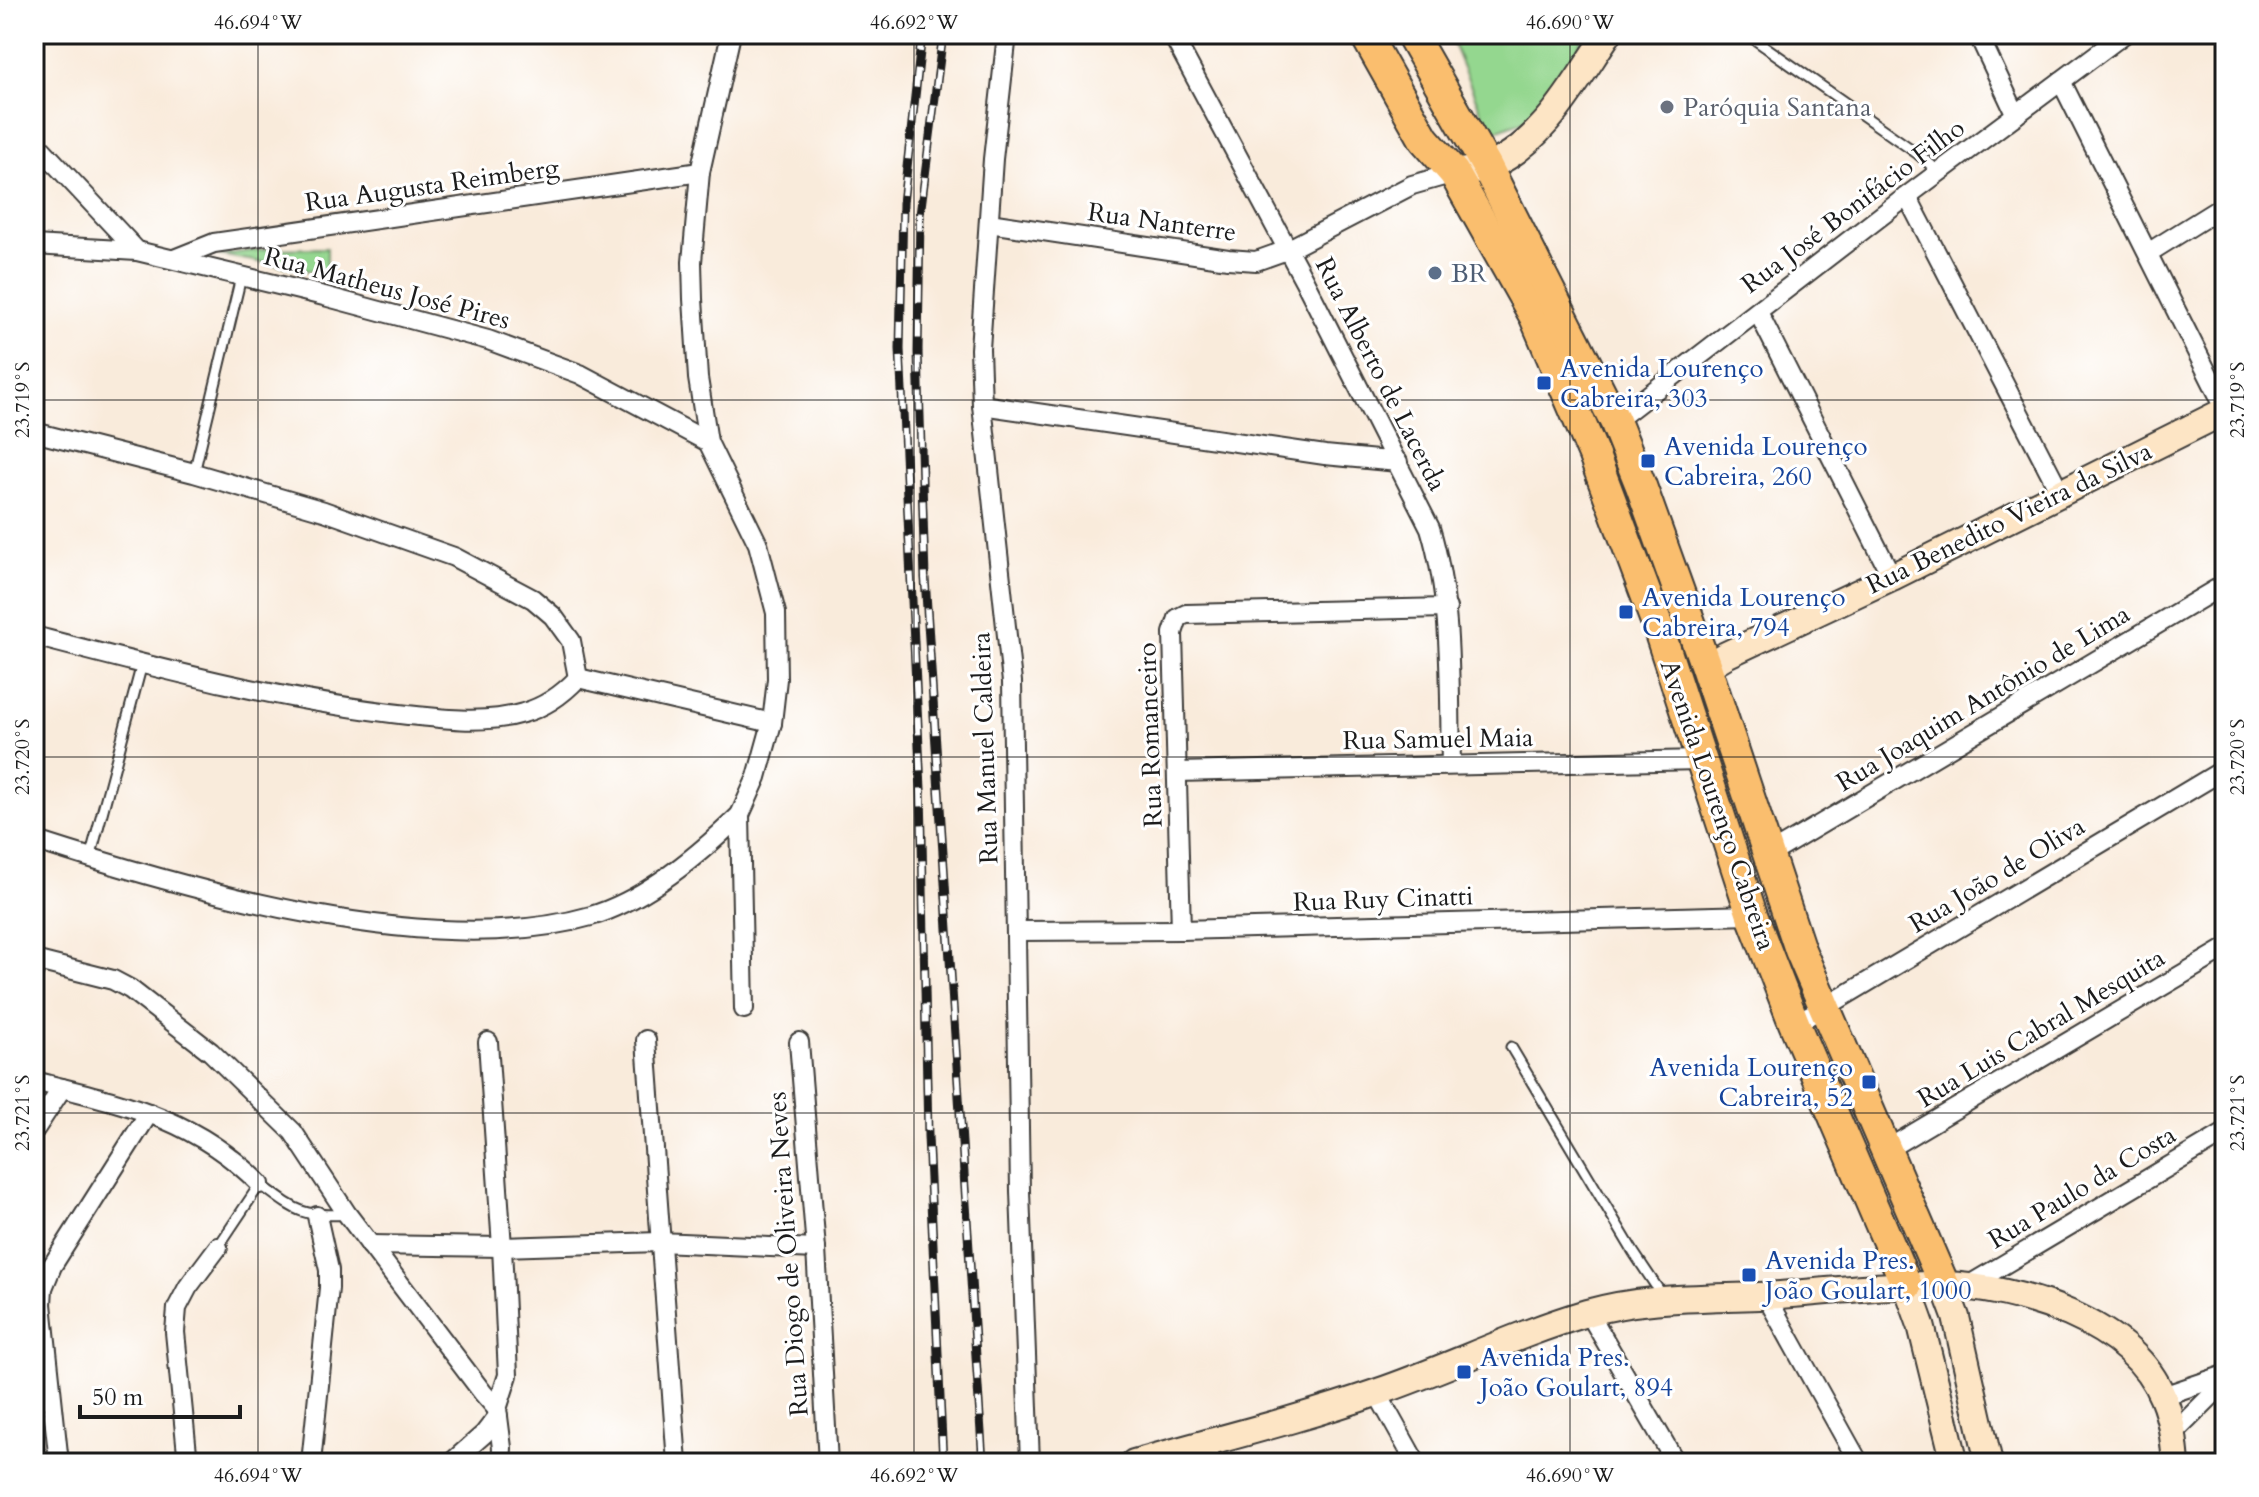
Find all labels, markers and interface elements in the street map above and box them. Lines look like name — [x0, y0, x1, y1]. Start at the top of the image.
text: 46.694°W — [214, 9, 303, 36]
text: 46.692°W — [870, 9, 959, 36]
text: 46.690°W — [1526, 9, 1615, 36]
place label: Paróquia Santana — [1683, 90, 1871, 125]
marker: Paróquia Santana — [1658, 98, 1676, 116]
street label: Rua José Bonifácio Filho — [1734, 110, 1972, 302]
street label: Rua Augusta Reimberg — [303, 150, 562, 220]
street label: Rua Nanterre — [1086, 194, 1238, 250]
street label: Rua Matheus José Pires — [260, 238, 514, 338]
street label: Rua Alberto de Lacerda — [1307, 251, 1455, 497]
place label: BR — [1451, 256, 1487, 291]
marker: BR — [1426, 264, 1444, 282]
place label: Avenida Lourenço Cabreira, 303 — [1560, 351, 1764, 416]
text: 23.719°S — [9, 362, 36, 438]
text: 23.719°S — [2224, 362, 2251, 438]
marker: Avenida Lourenço Cabreira, 303 — [1535, 374, 1553, 392]
place label: Avenida Lourenço Cabreira, 260 — [1664, 429, 1868, 494]
street label: Rua Benedito Vieira da Silva — [1860, 434, 2158, 602]
marker: Avenida Lourenço Cabreira, 260 — [1639, 452, 1657, 470]
place label: Avenida Lourenço Cabreira, 794 — [1642, 580, 1846, 645]
street label: Rua Joaquim Antônio de Lima — [1830, 596, 2136, 800]
marker: Avenida Lourenço Cabreira, 794 — [1617, 603, 1635, 621]
street label: Rua Manuel Caldeira — [963, 631, 1007, 865]
street label: Rua Romanceiro — [1129, 642, 1171, 828]
street label: Avenida Lourenço Cabreira — [1652, 655, 1784, 955]
text: 23.720°S — [9, 719, 36, 795]
text: 23.720°S — [2224, 719, 2251, 795]
street label: Rua Samuel Maia — [1342, 720, 1534, 758]
street label: Rua João de Oliva — [1903, 809, 2091, 941]
street label: Rua Ruy Cinatti — [1292, 878, 1474, 920]
street label: Rua Luis Cabral Mesquita — [1911, 940, 2171, 1116]
place label: Avenida Lourenço Cabreira, 52 — [1649, 1050, 1853, 1115]
marker: Avenida Lourenço Cabreira, 52 — [1860, 1073, 1878, 1091]
text: 23.721°S — [9, 1075, 36, 1151]
text: 23.721°S — [2224, 1075, 2251, 1151]
street label: Rua Diogo de Oliveira Neves — [759, 1091, 817, 1417]
street label: Rua Paulo da Costa — [1982, 1117, 2182, 1257]
place label: Avenida Pres. João Goulart, 1000 — [1761, 1243, 1972, 1308]
marker: Avenida Pres. João Goulart, 1000 — [1740, 1266, 1758, 1284]
place label: Avenida Pres. João Goulart, 894 — [1476, 1340, 1673, 1405]
marker: Avenida Pres. João Goulart, 894 — [1455, 1363, 1473, 1381]
scale bar — [80, 1369, 240, 1419]
text: 50 m — [92, 1381, 144, 1414]
text: 46.694°W — [214, 1462, 303, 1489]
text: 46.692°W — [870, 1462, 959, 1489]
text: 46.690°W — [1526, 1462, 1615, 1489]

